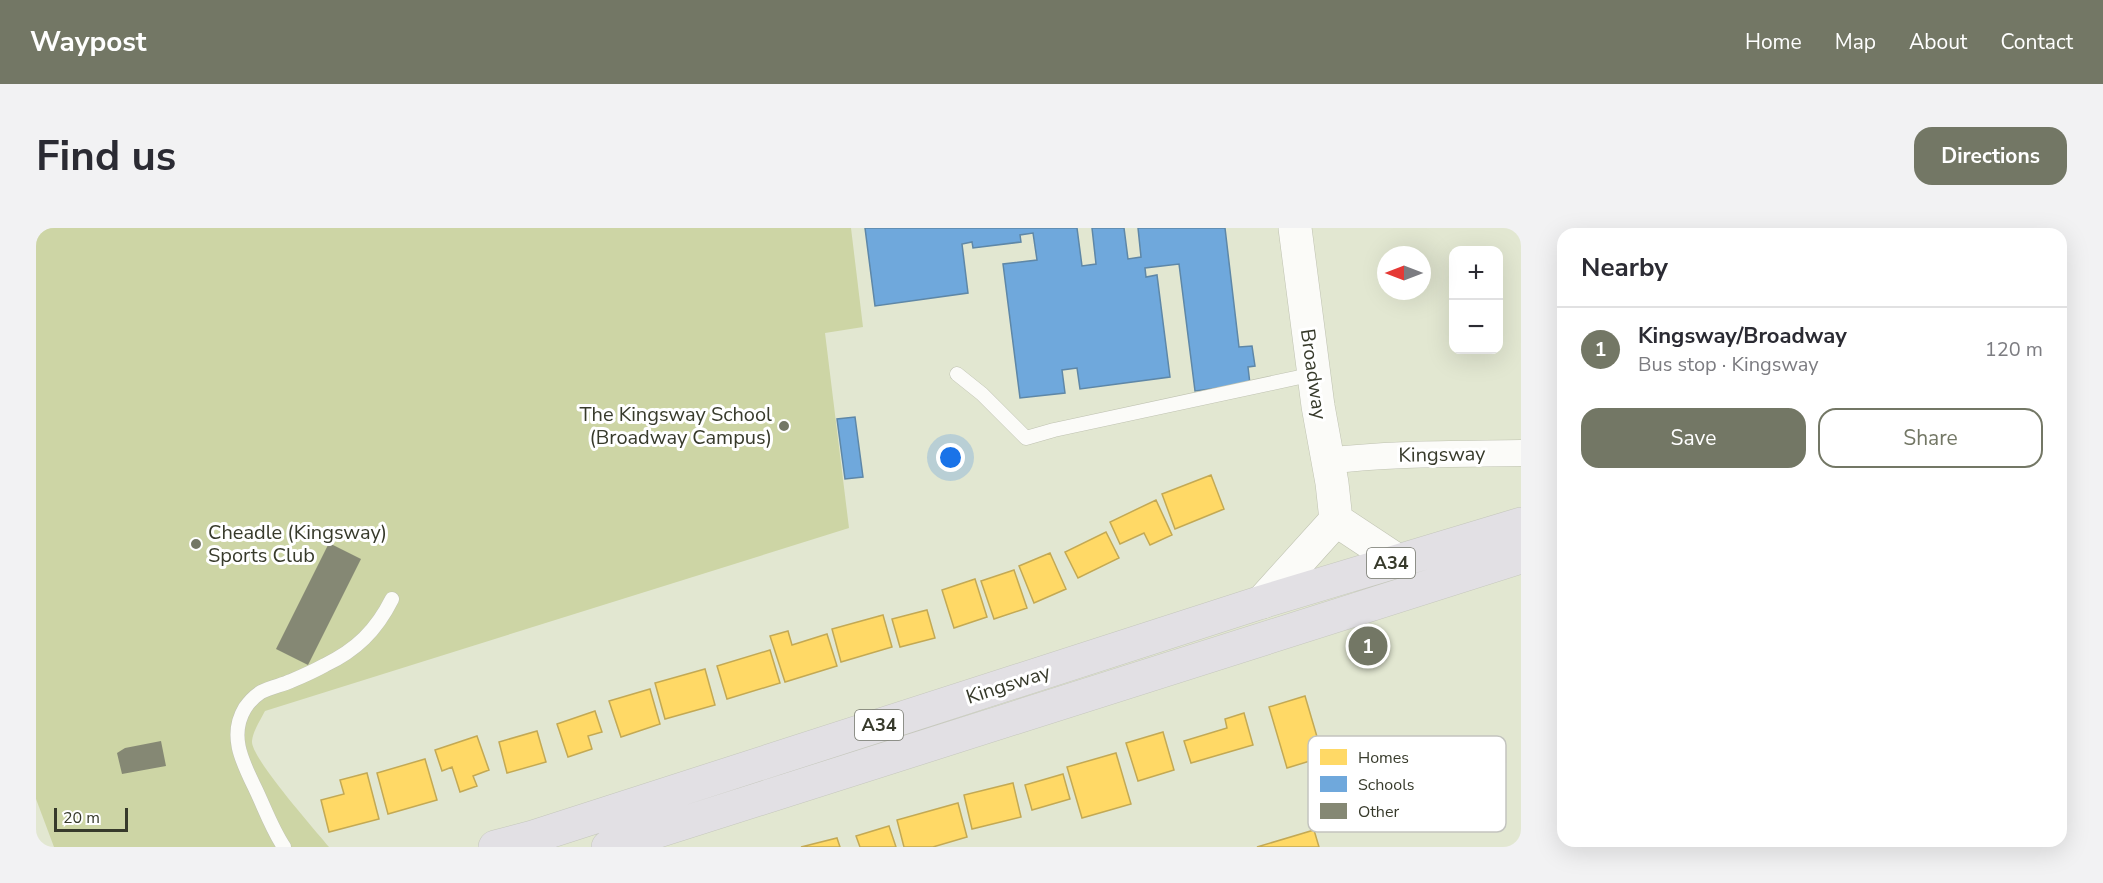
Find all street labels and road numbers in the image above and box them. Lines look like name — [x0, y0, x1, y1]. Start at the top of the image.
street label: Broadway — [1294, 327, 1333, 422]
street label: Kingsway — [1398, 440, 1486, 469]
road number: A34 — [1367, 548, 1415, 578]
street label: Kingsway — [963, 658, 1054, 711]
road number: A34 — [855, 710, 903, 740]

